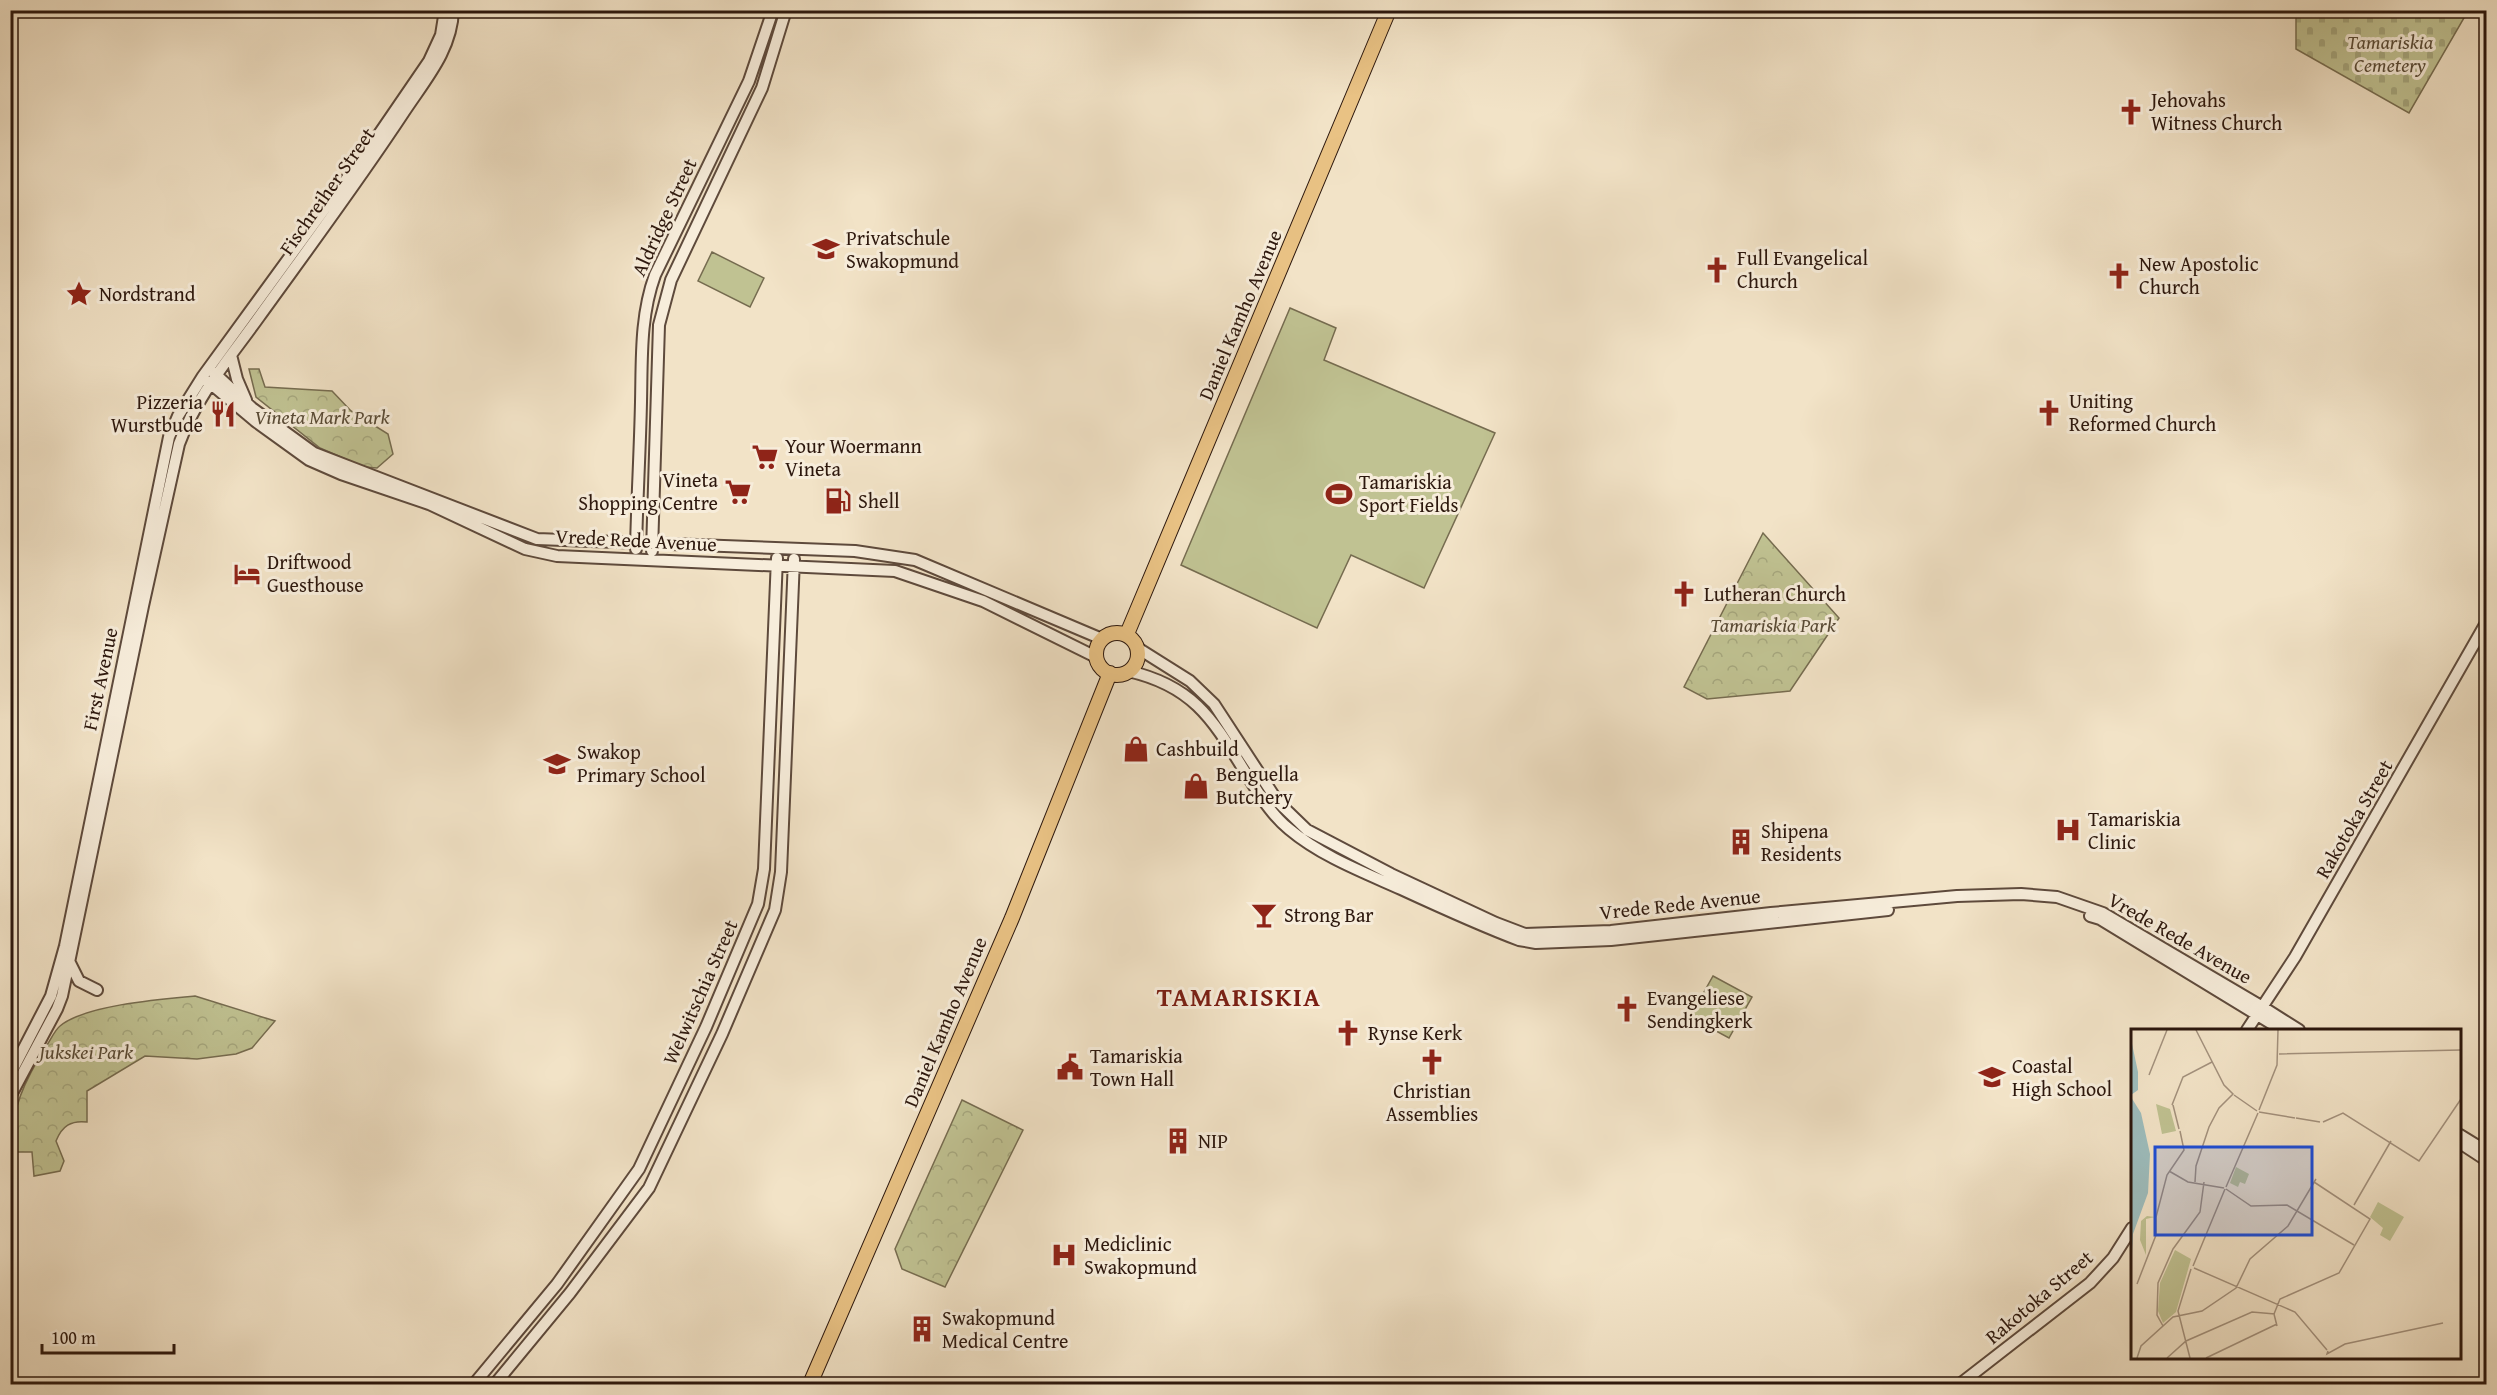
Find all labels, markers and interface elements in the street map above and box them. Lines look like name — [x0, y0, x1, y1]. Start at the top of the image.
park label: Tamariskia Cemetery — [2347, 27, 2434, 79]
place label: Jehovahs Witness Church — [2148, 85, 2282, 137]
church icon: Jehovahs Witness Church — [2116, 97, 2146, 127]
street label: Fischreiher Street — [272, 121, 381, 260]
street label: Aldridge Street — [624, 153, 704, 281]
place label: Privatschule Swakopmund — [846, 223, 959, 275]
street label: Daniel Kamho Avenue — [1190, 225, 1289, 405]
school or university icon: Privatschule Swakopmund — [811, 234, 841, 264]
place label: Full Evangelical Church — [1737, 243, 1868, 295]
place label: New Apostolic Church — [2139, 249, 2259, 301]
church icon: Full Evangelical Church — [1702, 255, 1732, 285]
church icon: New Apostolic Church — [2104, 261, 2134, 291]
place icon: Nordstrand — [64, 279, 94, 309]
place label: Nordstrand — [99, 279, 196, 308]
place label: Uniting Reformed Church — [2069, 386, 2216, 438]
place label: Pizzeria Wurstbude — [111, 387, 204, 439]
church icon: Uniting Reformed Church — [2034, 398, 2064, 428]
restaurant icon: Pizzeria Wurstbude — [208, 399, 238, 429]
park label: Vineta Mark Park — [254, 402, 390, 431]
place label: Your Woermann Vineta — [785, 431, 922, 483]
supermarket icon: Your Woermann Vineta — [750, 442, 780, 472]
place label: Vineta Shopping Centre — [578, 465, 719, 517]
place label: Tamariskia Sport Fields — [1359, 467, 1459, 519]
supermarket icon: Vineta Shopping Centre — [723, 477, 753, 507]
sports icon: Tamariskia Sport Fields — [1324, 479, 1354, 509]
fuel station icon: Shell — [823, 486, 853, 516]
place label: Shell — [858, 486, 900, 515]
street label: Vrede Rede Avenue — [555, 521, 718, 558]
place label: Driftwood Guesthouse — [267, 547, 364, 599]
hotel icon: Driftwood Guesthouse — [232, 559, 262, 589]
church icon: Lutheran Church — [1669, 579, 1699, 609]
place label: Lutheran Church — [1704, 579, 1846, 608]
park label: Tamariskia Park — [1710, 610, 1837, 639]
street label: First Avenue — [74, 625, 125, 733]
shop icon: Cashbuild — [1121, 734, 1151, 764]
place label: Cashbuild — [1156, 734, 1239, 763]
place label: Swakop Primary School — [577, 737, 706, 789]
school or university icon: Swakop Primary School — [542, 749, 572, 779]
street label: Rakotoka Street — [2308, 754, 2399, 884]
place label: Benguella Butchery — [1216, 759, 1299, 811]
shop icon: Benguella Butchery — [1181, 771, 1211, 801]
place label: Tamariskia Clinic — [2088, 804, 2181, 856]
hospital icon: Tamariskia Clinic — [2053, 815, 2083, 845]
place label: Shipena Residents — [1761, 816, 1842, 868]
building icon: Shipena Residents — [1726, 827, 1756, 857]
street label: Vrede Rede Avenue — [1598, 881, 1762, 926]
street label: Vrede Rede Avenue — [2103, 885, 2258, 991]
bar icon: Strong Bar — [1249, 900, 1279, 930]
place label: Strong Bar — [1284, 900, 1374, 929]
street label: Welwitschia Street — [655, 915, 744, 1069]
street label: Daniel Kamho Avenue — [895, 932, 994, 1112]
district label: TAMARISKIA — [1157, 977, 1321, 1016]
place label: Evangeliese Sendingkerk — [1647, 983, 1753, 1035]
church icon: Evangeliese Sendingkerk — [1612, 994, 1642, 1024]
church icon: Rynse Kerk — [1333, 1018, 1363, 1048]
place label: Rynse Kerk — [1368, 1018, 1463, 1047]
inset map — [2131, 1029, 2461, 1359]
park label: Jukskei Park — [36, 1037, 134, 1066]
place label: Tamariskia Town Hall — [1090, 1041, 1183, 1093]
church icon: Christian Assemblies — [1417, 1047, 1447, 1077]
place label: Coastal High School — [2012, 1051, 2112, 1103]
public building icon: Tamariskia Town Hall — [1055, 1052, 1085, 1082]
school or university icon: Coastal High School — [1977, 1062, 2007, 1092]
place label: Christian Assemblies — [1386, 1076, 1478, 1128]
building icon: NIP — [1163, 1126, 1193, 1156]
place label: NIP — [1198, 1126, 1228, 1155]
place label: Mediclinic Swakopmund — [1084, 1229, 1197, 1281]
hospital icon: Mediclinic Swakopmund — [1049, 1240, 1079, 1270]
street label: Rakotoka Street — [1978, 1243, 2099, 1350]
place label: Swakopmund Medical Centre — [942, 1303, 1068, 1355]
building icon: Swakopmund Medical Centre — [907, 1314, 937, 1344]
scale bar — [42, 1317, 174, 1355]
text: 100 m — [51, 1324, 96, 1351]

